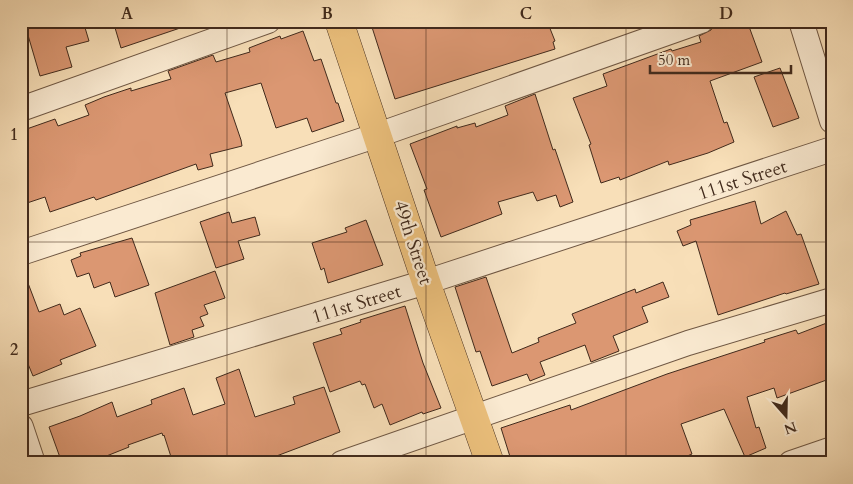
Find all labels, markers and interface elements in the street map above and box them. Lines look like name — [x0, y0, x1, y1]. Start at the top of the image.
text: A — [121, 3, 133, 25]
text: B — [321, 3, 333, 25]
text: C — [520, 3, 532, 25]
text: D — [719, 3, 733, 25]
scale bar — [650, 42, 792, 74]
text: 50 m — [658, 50, 690, 70]
text: 1 — [10, 124, 18, 146]
street label: 111st Street — [694, 153, 790, 207]
street label: 49th Street — [387, 197, 439, 288]
street label: 111st Street — [308, 278, 404, 330]
text: 2 — [10, 339, 18, 361]
north arrow — [760, 392, 810, 442]
text: N — [781, 417, 799, 439]

